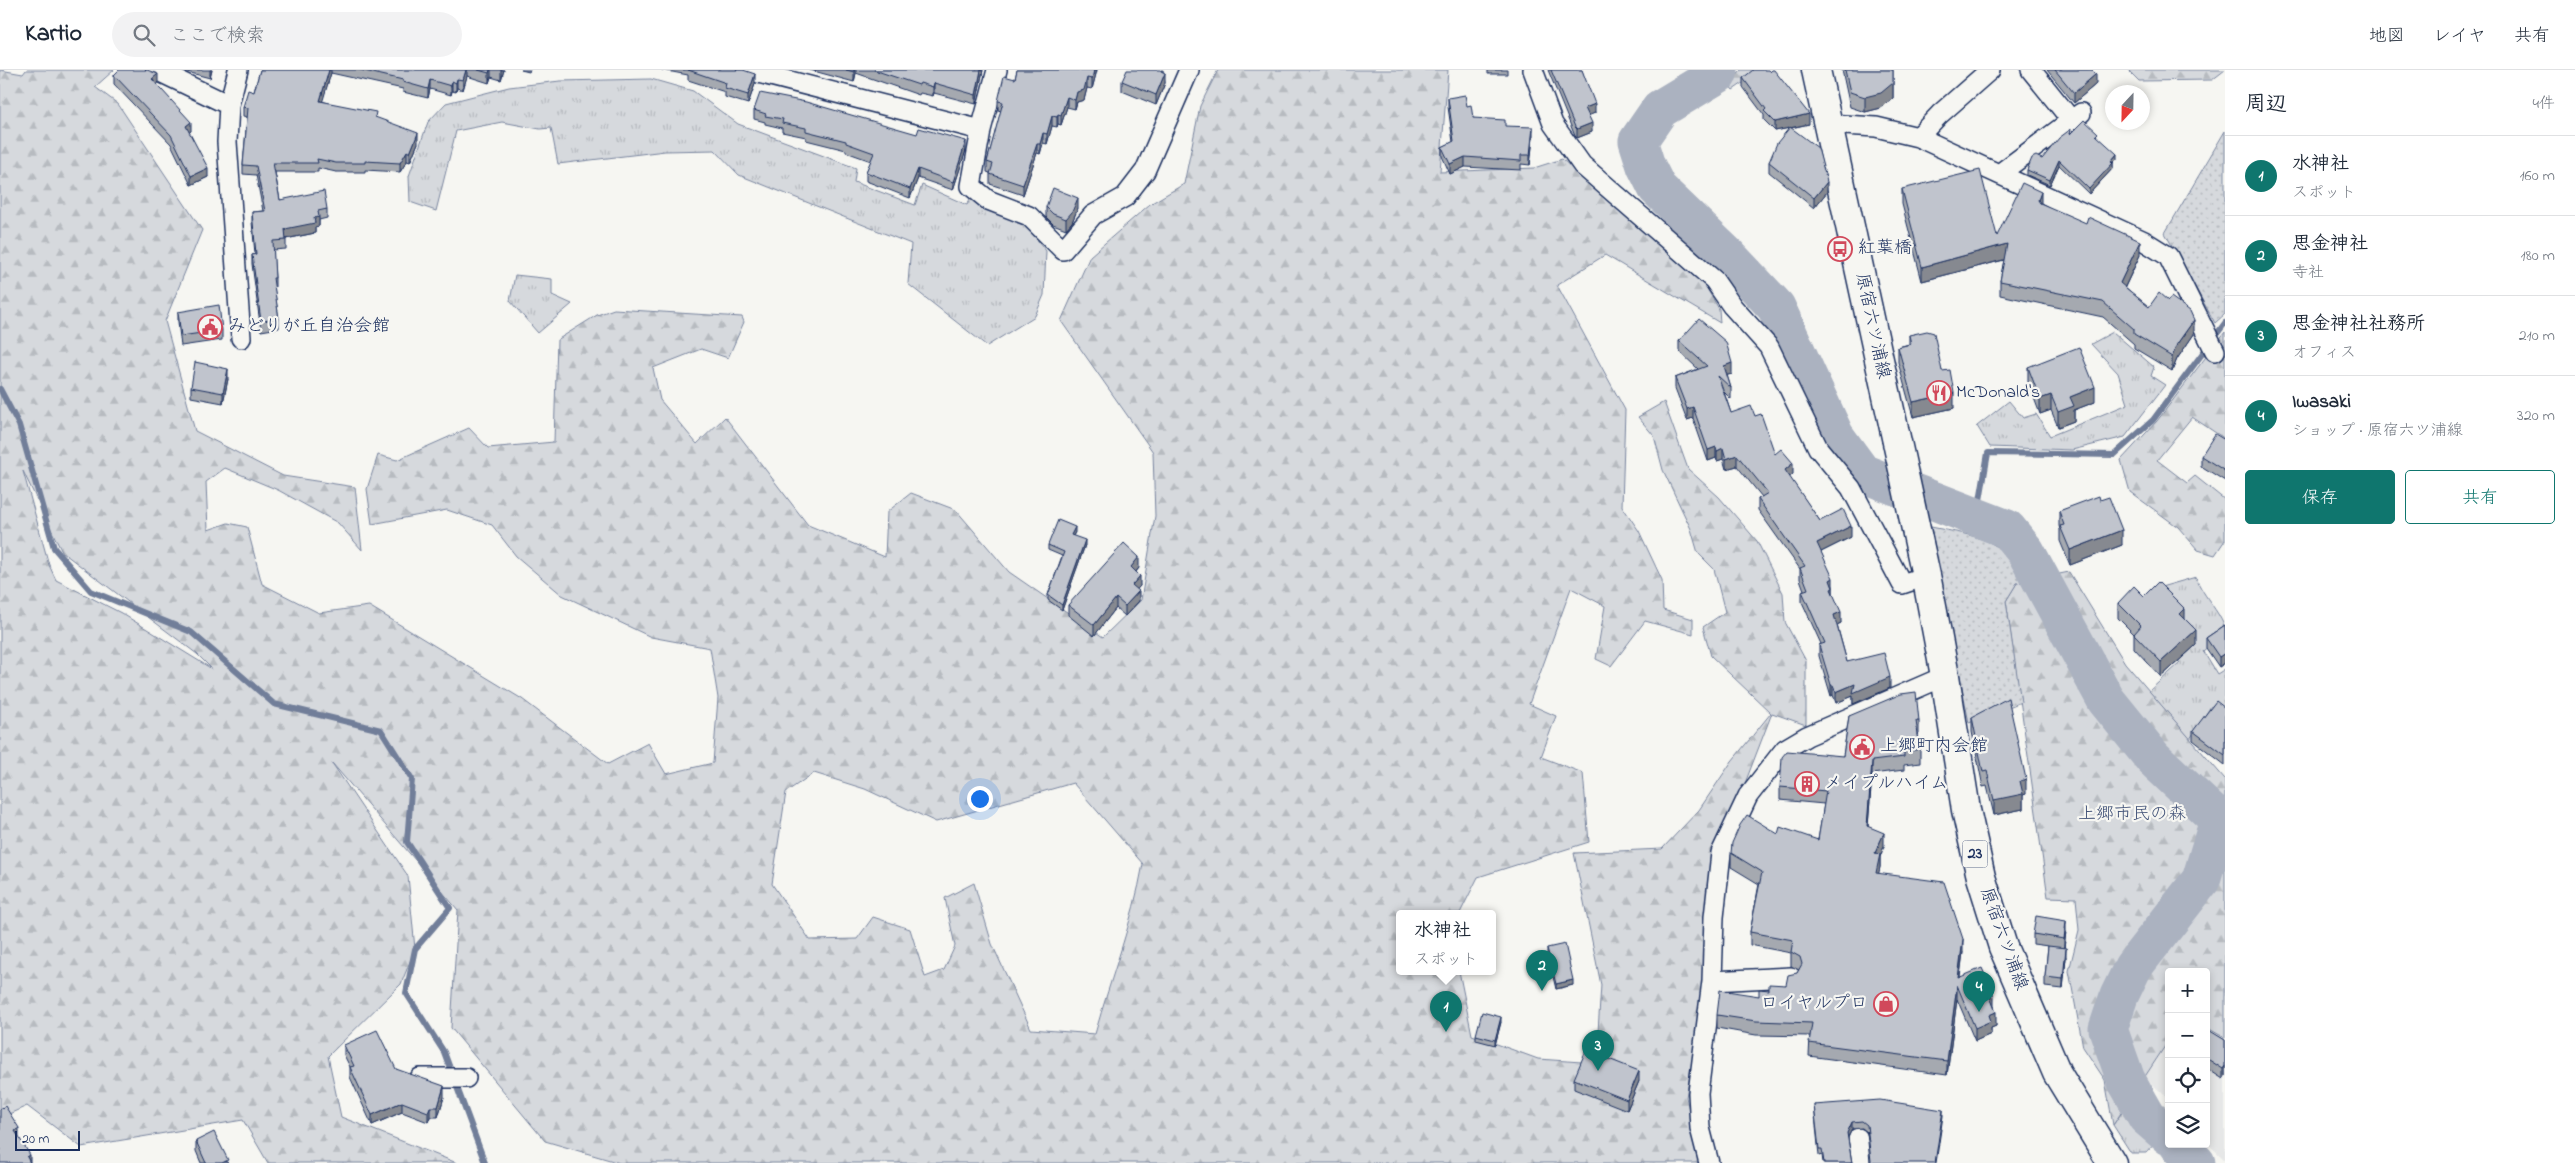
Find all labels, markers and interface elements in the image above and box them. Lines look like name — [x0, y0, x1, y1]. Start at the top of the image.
search box — [112, 12, 462, 57]
text: Kartio — [25, 17, 82, 52]
icon: search — [130, 21, 158, 49]
text: ここで検索 — [170, 23, 265, 50]
text: 地図 — [2369, 24, 2405, 50]
text: レイヤ — [2433, 24, 2486, 50]
text: 共有 — [2514, 24, 2550, 50]
north arrow — [2105, 85, 2150, 130]
text: 周辺 — [2245, 90, 2287, 120]
text: 4件 — [2532, 92, 2555, 116]
text: 水神社 — [2292, 151, 2349, 178]
text: 1 — [2258, 164, 2264, 188]
text: 160 m — [2520, 164, 2555, 188]
text: スポット — [2292, 181, 2356, 205]
text: 思金神社 — [2292, 231, 2368, 258]
bus stop icon: 紅葉橋 — [1827, 236, 1853, 262]
place label: 紅葉橋 — [1858, 236, 1912, 262]
text: 2 — [2257, 244, 2265, 268]
text: 180 m — [2521, 244, 2555, 268]
text: 寺社 — [2292, 261, 2324, 285]
street label: 原宿六ツ浦線 — [1848, 270, 1896, 382]
text: 思金神社社務所 — [2292, 311, 2425, 338]
public building icon: みどりが丘自治会館 — [197, 314, 223, 340]
place label: みどりが丘自治会館 — [228, 314, 390, 340]
text: 3 — [2258, 324, 2264, 348]
text: 210 m — [2519, 324, 2555, 348]
text: オフィス — [2292, 341, 2356, 365]
restaurant icon: McDonald's — [1926, 380, 1952, 406]
place label: McDonald's — [1956, 380, 2040, 406]
text: Iwasaki — [2292, 389, 2351, 416]
text: 4 — [2258, 404, 2264, 428]
text: 320 m — [2517, 404, 2555, 428]
text: ショップ · 原宿六ツ浦線 — [2292, 419, 2463, 443]
button: 保存 — [2245, 470, 2395, 524]
button: 共有 — [2405, 470, 2555, 524]
public building icon: 上郷町内会館 — [1849, 734, 1875, 760]
place label: 上郷町内会館 — [1880, 734, 1988, 760]
building icon: メイプルハイム — [1794, 771, 1820, 797]
place label: メイプルハイム — [1824, 771, 1948, 797]
your location — [967, 786, 993, 812]
park label: 上郷市民の森 — [2078, 802, 2186, 828]
road number: 23 — [1962, 841, 1988, 868]
street label: 原宿六ツ浦線 — [1972, 884, 2034, 994]
popup — [1396, 910, 1496, 975]
text: 水神社 — [1414, 918, 1471, 945]
text: スポット — [1414, 948, 1478, 972]
pin: 2 — [1526, 950, 1558, 991]
map controls — [2165, 968, 2210, 1148]
button: + — [2165, 968, 2210, 1013]
pin: 4 — [1963, 971, 1995, 1012]
pin: 1 — [1430, 991, 1462, 1032]
place label: ロイヤルプロ — [1760, 991, 1868, 1017]
shop icon: ロイヤルプロ — [1873, 991, 1899, 1017]
button: − — [2165, 1013, 2210, 1058]
pin: 3 — [1582, 1030, 1614, 1071]
button: locate — [2165, 1058, 2210, 1103]
button: layers — [2165, 1103, 2210, 1148]
scale bar — [15, 1128, 80, 1151]
text: 20 m — [22, 1129, 49, 1150]

